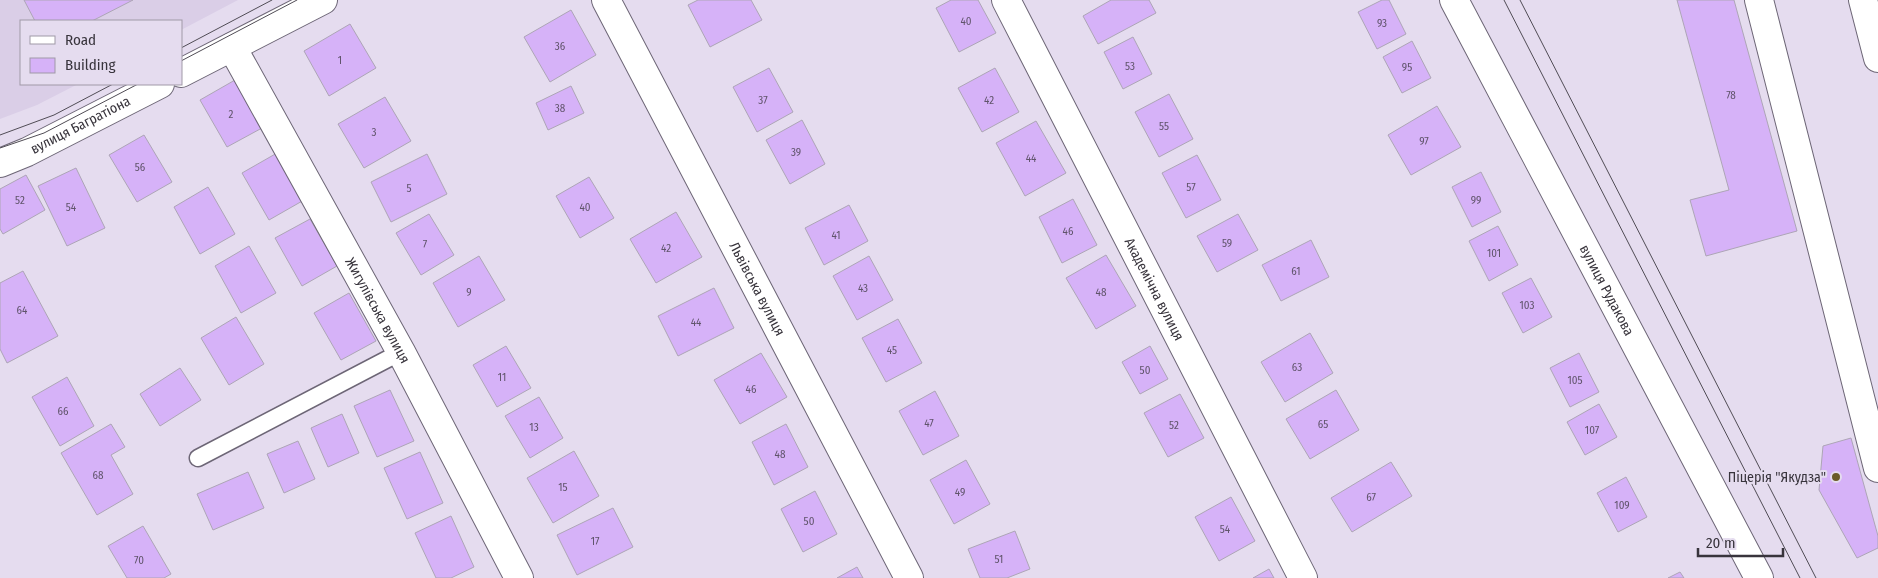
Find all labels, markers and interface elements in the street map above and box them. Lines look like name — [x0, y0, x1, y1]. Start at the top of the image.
house number: 40 — [960, 15, 972, 28]
house number: 93 — [1377, 17, 1387, 30]
legend — [20, 20, 182, 85]
text: Road — [65, 31, 96, 49]
house number: 36 — [555, 40, 566, 53]
house number: 1 — [338, 54, 342, 67]
text: Building — [65, 56, 116, 74]
house number: 53 — [1125, 60, 1135, 73]
house number: 95 — [1402, 61, 1412, 74]
house number: 78 — [1726, 89, 1736, 102]
street label: вулиця Багратіона — [28, 93, 133, 158]
house number: 37 — [758, 94, 768, 107]
house number: 42 — [984, 94, 994, 107]
house number: 38 — [555, 102, 566, 115]
house number: 2 — [229, 108, 234, 121]
house number: 55 — [1159, 120, 1169, 133]
house number: 3 — [372, 126, 377, 139]
house number: 97 — [1419, 135, 1429, 148]
house number: 39 — [791, 146, 801, 159]
house number: 44 — [1026, 152, 1037, 165]
house number: 56 — [135, 161, 146, 174]
house number: 57 — [1186, 181, 1196, 194]
house number: 5 — [406, 182, 412, 195]
house number: 52 — [15, 194, 25, 207]
house number: 99 — [1471, 194, 1481, 207]
house number: 54 — [66, 201, 77, 214]
house number: 40 — [579, 201, 591, 214]
house number: 46 — [1063, 225, 1074, 238]
house number: 41 — [831, 229, 841, 242]
street label: Академічна вулиця — [1121, 235, 1188, 344]
house number: 59 — [1222, 237, 1232, 250]
house number: 7 — [423, 238, 428, 251]
street label: Львівська вулиця — [725, 239, 788, 339]
house number: 42 — [661, 242, 671, 255]
street label: вулиця Рудакова — [1576, 242, 1638, 339]
house number: 101 — [1487, 247, 1501, 260]
street label: Жигулівська вулиця — [341, 255, 413, 366]
house number: 61 — [1291, 265, 1301, 278]
house number: 43 — [858, 282, 868, 295]
house number: 9 — [466, 286, 472, 299]
house number: 48 — [1096, 286, 1107, 299]
house number: 103 — [1520, 299, 1534, 312]
house number: 64 — [17, 304, 28, 317]
house number: 44 — [691, 316, 702, 329]
house number: 45 — [887, 344, 897, 357]
house number: 63 — [1292, 361, 1302, 374]
house number: 50 — [1140, 364, 1151, 377]
house number: 11 — [498, 371, 506, 384]
house number: 105 — [1567, 374, 1583, 387]
house number: 46 — [746, 383, 757, 396]
house number: 66 — [58, 405, 69, 418]
house number: 47 — [924, 417, 934, 430]
house number: 65 — [1318, 418, 1328, 431]
house number: 52 — [1169, 419, 1179, 432]
house number: 13 — [529, 421, 539, 434]
house number: 107 — [1585, 424, 1600, 437]
house number: 48 — [775, 448, 786, 461]
house number: 68 — [93, 469, 104, 482]
place label: Піцерія "Якудза" — [1728, 469, 1826, 486]
marker: Піцерія "Якудза" — [1830, 471, 1842, 483]
house number: 15 — [558, 481, 568, 494]
house number: 49 — [955, 486, 965, 499]
house number: 67 — [1366, 491, 1376, 504]
house number: 109 — [1614, 499, 1630, 512]
house number: 50 — [804, 515, 815, 528]
house number: 54 — [1220, 523, 1231, 536]
scale bar — [1698, 526, 1783, 558]
text: 20 m — [1706, 534, 1736, 552]
house number: 17 — [591, 535, 600, 548]
house number: 51 — [995, 553, 1003, 566]
house number: 70 — [134, 554, 144, 567]

